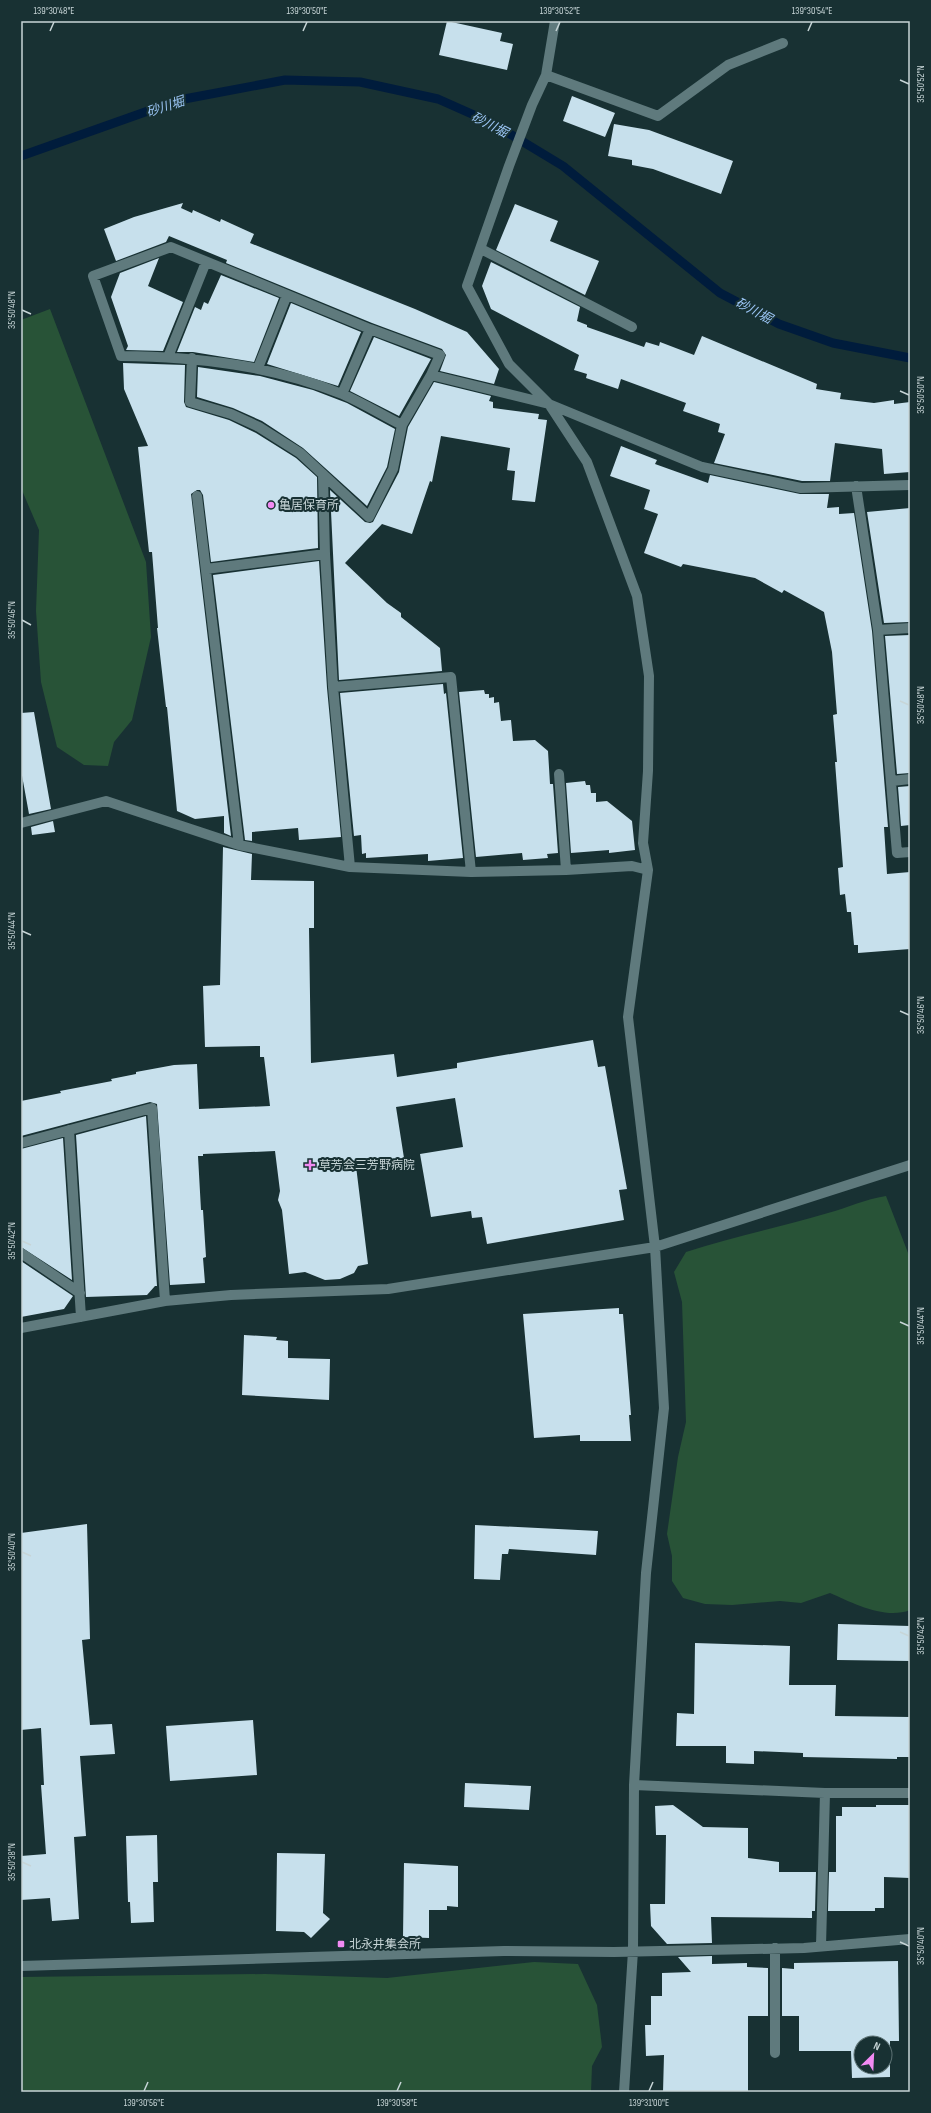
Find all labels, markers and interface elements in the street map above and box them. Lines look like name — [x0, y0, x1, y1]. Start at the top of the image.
text: 139°30'48"E — [34, 5, 74, 17]
text: 139°30'50"E — [287, 5, 327, 17]
text: 139°30'52"E — [540, 5, 580, 17]
text: 139°30'54"E — [792, 5, 832, 17]
text: 35°50'52"N — [915, 65, 927, 103]
water label: 砂川堀 — [144, 93, 188, 121]
water label: 砂川堀 — [469, 109, 512, 142]
text: 35°50'48"N — [6, 291, 18, 329]
water label: 砂川堀 — [733, 295, 776, 328]
text: 35°50'50"N — [915, 376, 927, 414]
place label: 亀居保育所 — [279, 498, 339, 513]
marker: 亀居保育所 — [266, 500, 276, 510]
text: 35°50'46"N — [6, 601, 18, 639]
text: 35°50'48"N — [915, 686, 927, 724]
text: 35°50'44"N — [6, 912, 18, 950]
text: 35°50'46"N — [915, 996, 927, 1034]
place label: 草芳会三芳野病院 — [319, 1158, 415, 1173]
marker: 草芳会三芳野病院 — [304, 1159, 316, 1171]
text: 35°50'42"N — [6, 1222, 18, 1260]
text: 35°50'44"N — [915, 1307, 927, 1345]
text: 35°50'40"N — [6, 1533, 18, 1571]
text: 35°50'42"N — [915, 1617, 927, 1655]
text: 35°50'38"N — [6, 1843, 18, 1881]
text: 35°50'40"N — [915, 1927, 927, 1965]
place label: 北永井集会所 — [349, 1937, 421, 1952]
marker: 北永井集会所 — [336, 1939, 346, 1949]
north arrow — [853, 2035, 893, 2075]
text: N — [872, 2039, 882, 2054]
text: 139°30'56"E — [124, 2097, 164, 2109]
text: 139°30'58"E — [377, 2097, 417, 2109]
text: 139°31'00"E — [629, 2097, 669, 2109]

